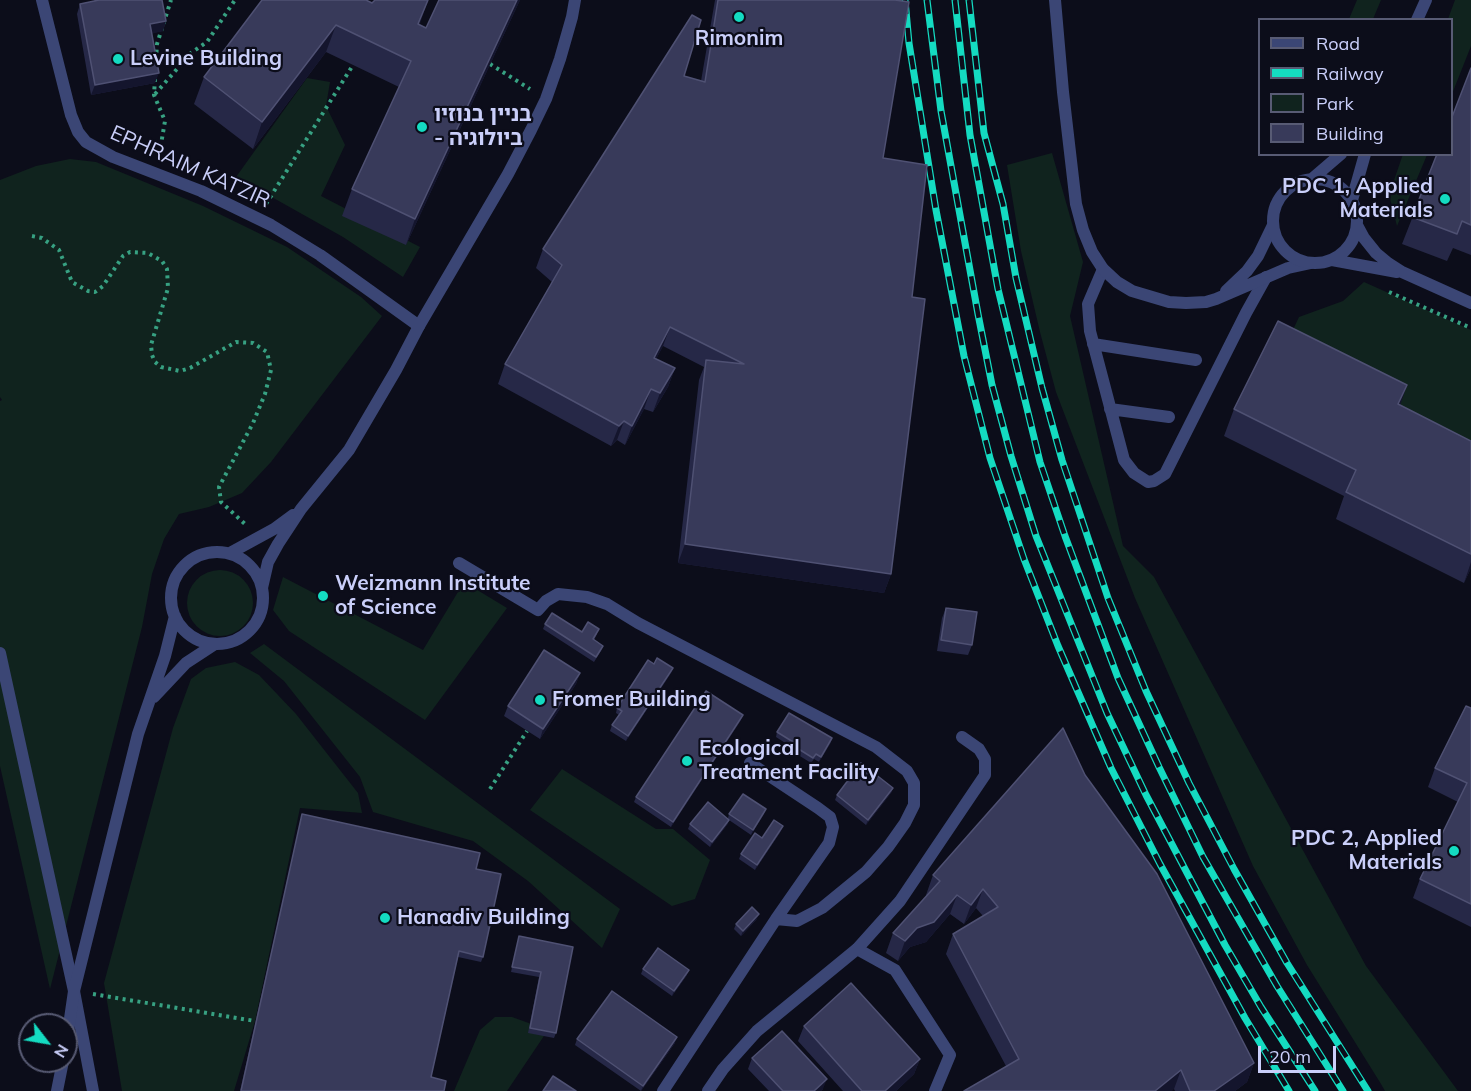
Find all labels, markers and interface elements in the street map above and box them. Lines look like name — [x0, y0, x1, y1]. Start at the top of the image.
marker: Rimonim — [732, 10, 746, 24]
legend — [1258, 18, 1453, 156]
place label: Rimonim — [695, 26, 783, 52]
text: Road — [1316, 32, 1360, 55]
place label: Levine Building — [130, 46, 282, 72]
marker: Levine Building — [111, 52, 125, 66]
text: Railway — [1316, 62, 1384, 85]
text: Park — [1316, 92, 1354, 115]
place label: בניין בנוזיו - ביולוגיה — [434, 102, 532, 152]
street label: EPHRAIM KATZIR — [106, 120, 274, 214]
marker: בניין בנוזיו - ביולוגיה — [415, 120, 429, 134]
text: Building — [1316, 122, 1384, 145]
place label: PDC 1, Applied Materials — [1282, 174, 1433, 224]
marker: PDC 1, Applied Materials — [1438, 192, 1452, 206]
place label: Weizmann Institute of Science — [335, 571, 531, 621]
marker: Weizmann Institute of Science — [316, 589, 330, 603]
place label: Fromer Building — [552, 687, 711, 713]
marker: Fromer Building — [533, 693, 547, 707]
place label: Ecological Treatment Facility — [699, 736, 879, 786]
marker: Ecological Treatment Facility — [680, 754, 694, 768]
place label: PDC 2, Applied Materials — [1291, 826, 1442, 876]
marker: PDC 2, Applied Materials — [1447, 844, 1461, 858]
place label: Hanadiv Building — [397, 905, 570, 931]
marker: Hanadiv Building — [378, 911, 392, 925]
north arrow — [18, 1013, 78, 1073]
scale bar — [1261, 1034, 1339, 1072]
text: N — [50, 1041, 73, 1062]
text: 20 m — [1269, 1045, 1311, 1068]

